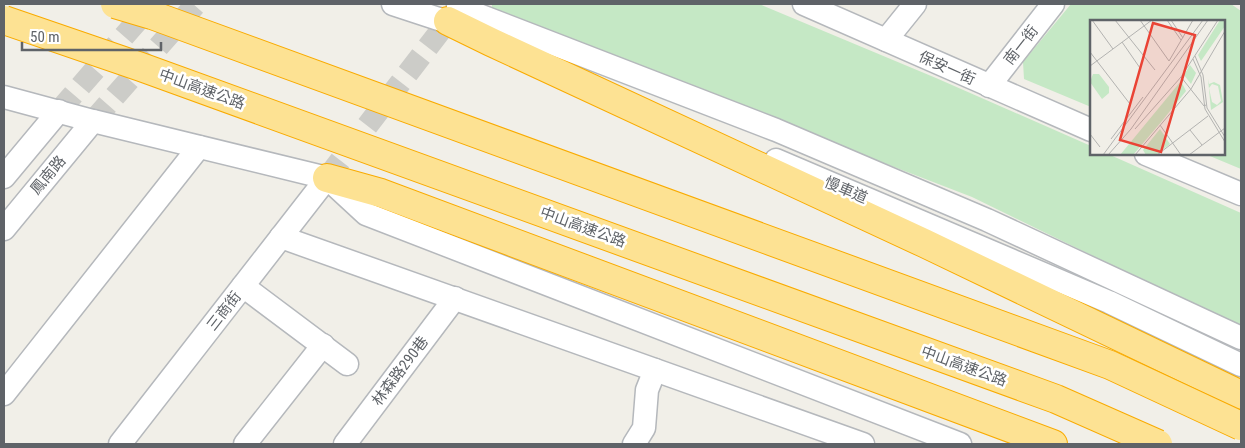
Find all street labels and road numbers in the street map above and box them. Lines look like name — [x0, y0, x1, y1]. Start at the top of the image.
street label: 南一街 — [1000, 22, 1042, 68]
street label: 保安一街 — [916, 48, 978, 88]
street label: 中山高速公路 — [157, 65, 247, 113]
street label: 鳳南路 — [27, 152, 69, 198]
street label: 慢車道 — [822, 173, 870, 207]
street label: 中山高速公路 — [538, 203, 628, 251]
street label: 三商街 — [203, 288, 245, 334]
street label: 林森路290巷 — [368, 333, 432, 409]
street label: 中山高速公路 — [919, 342, 1009, 390]

